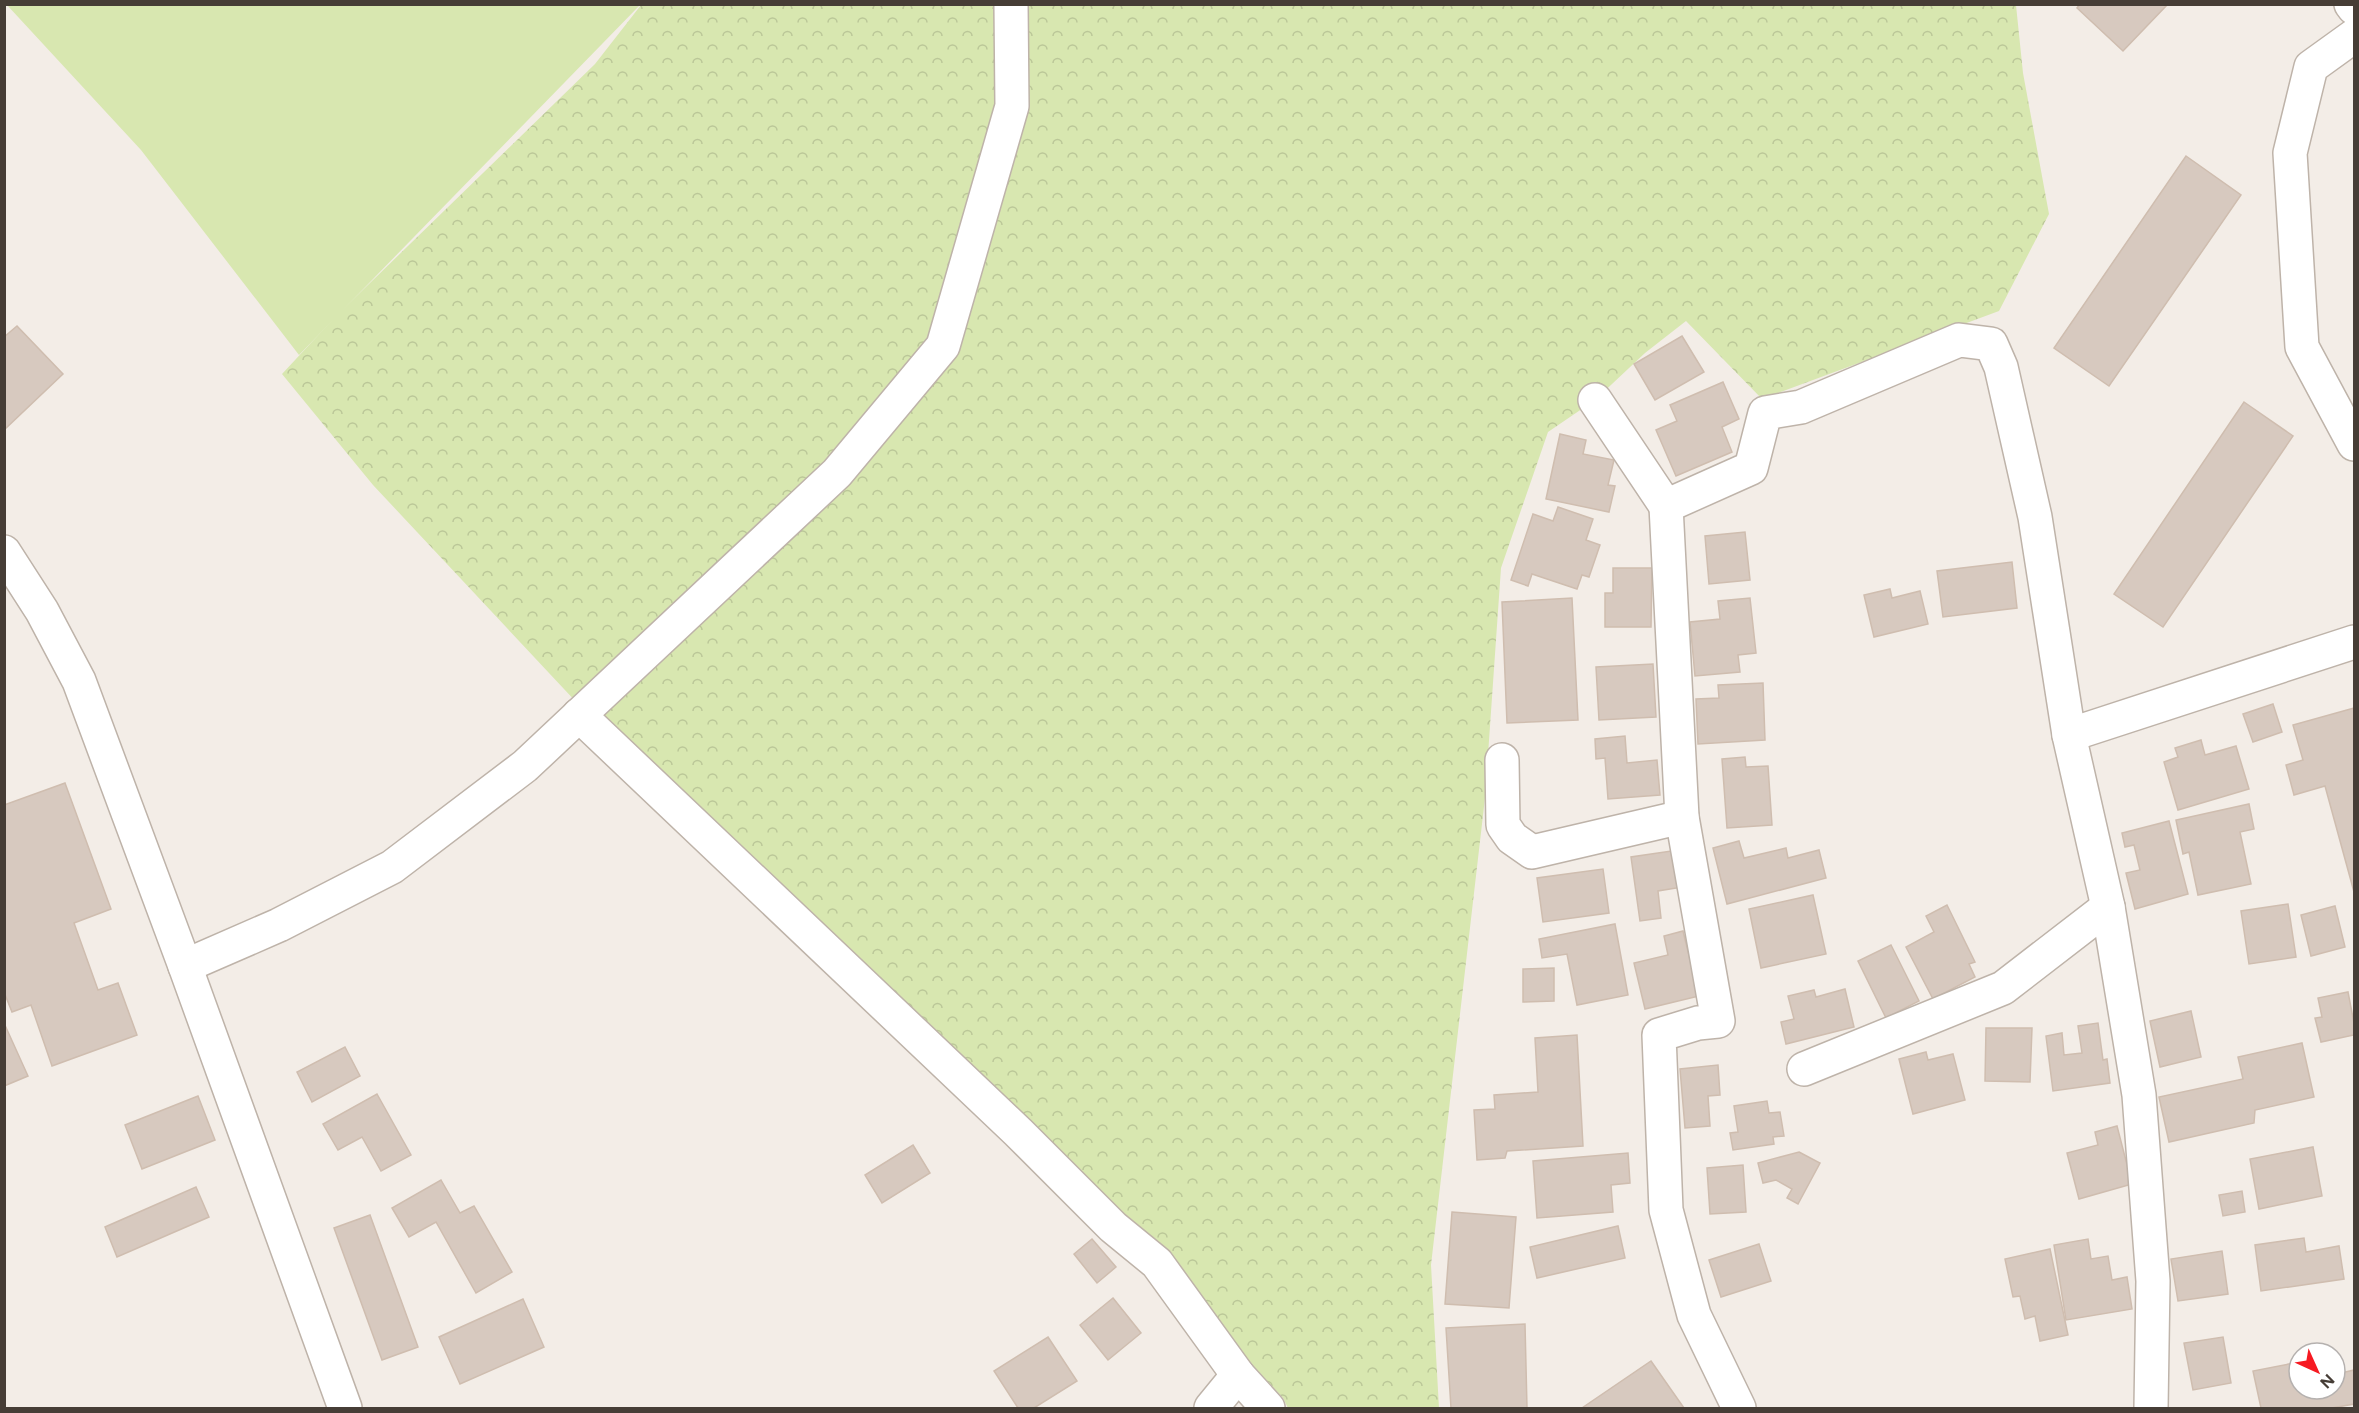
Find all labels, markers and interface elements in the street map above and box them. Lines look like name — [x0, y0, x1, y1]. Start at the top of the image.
north arrow — [2287, 1341, 2347, 1401]
text: N — [2316, 1370, 2338, 1392]

